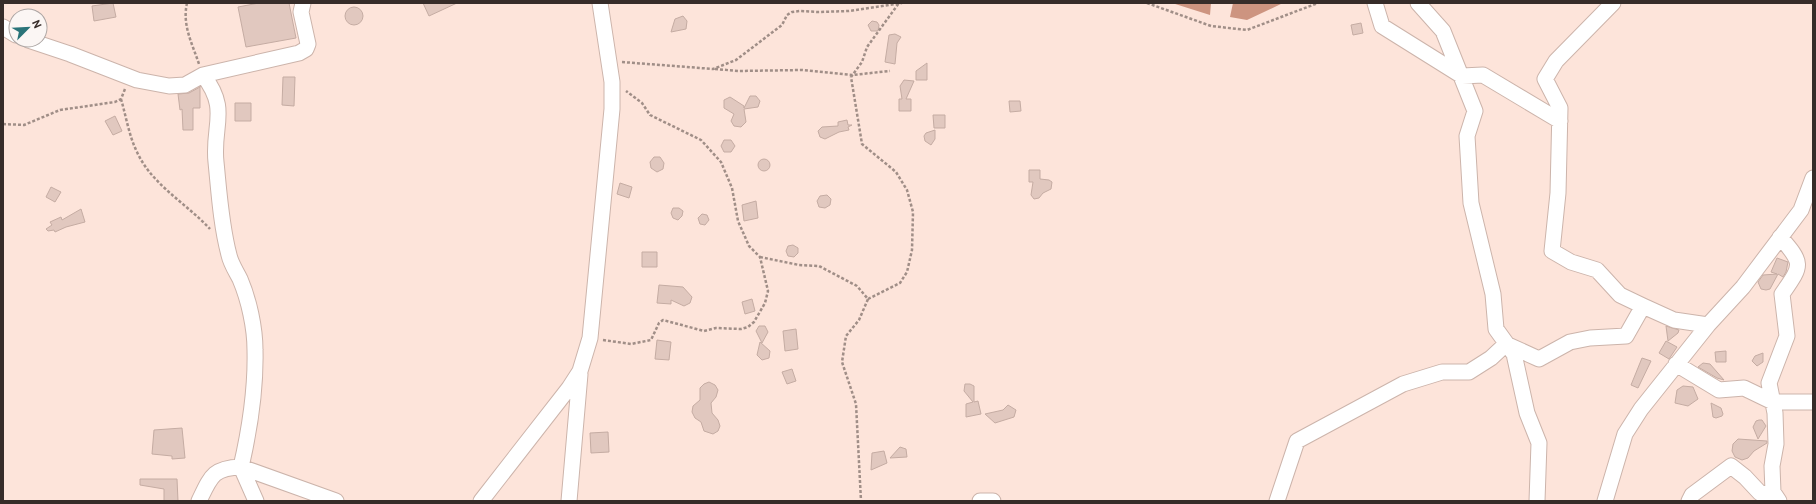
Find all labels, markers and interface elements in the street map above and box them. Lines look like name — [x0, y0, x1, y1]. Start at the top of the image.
north arrow — [8, 8, 48, 48]
text: N — [28, 18, 44, 31]

